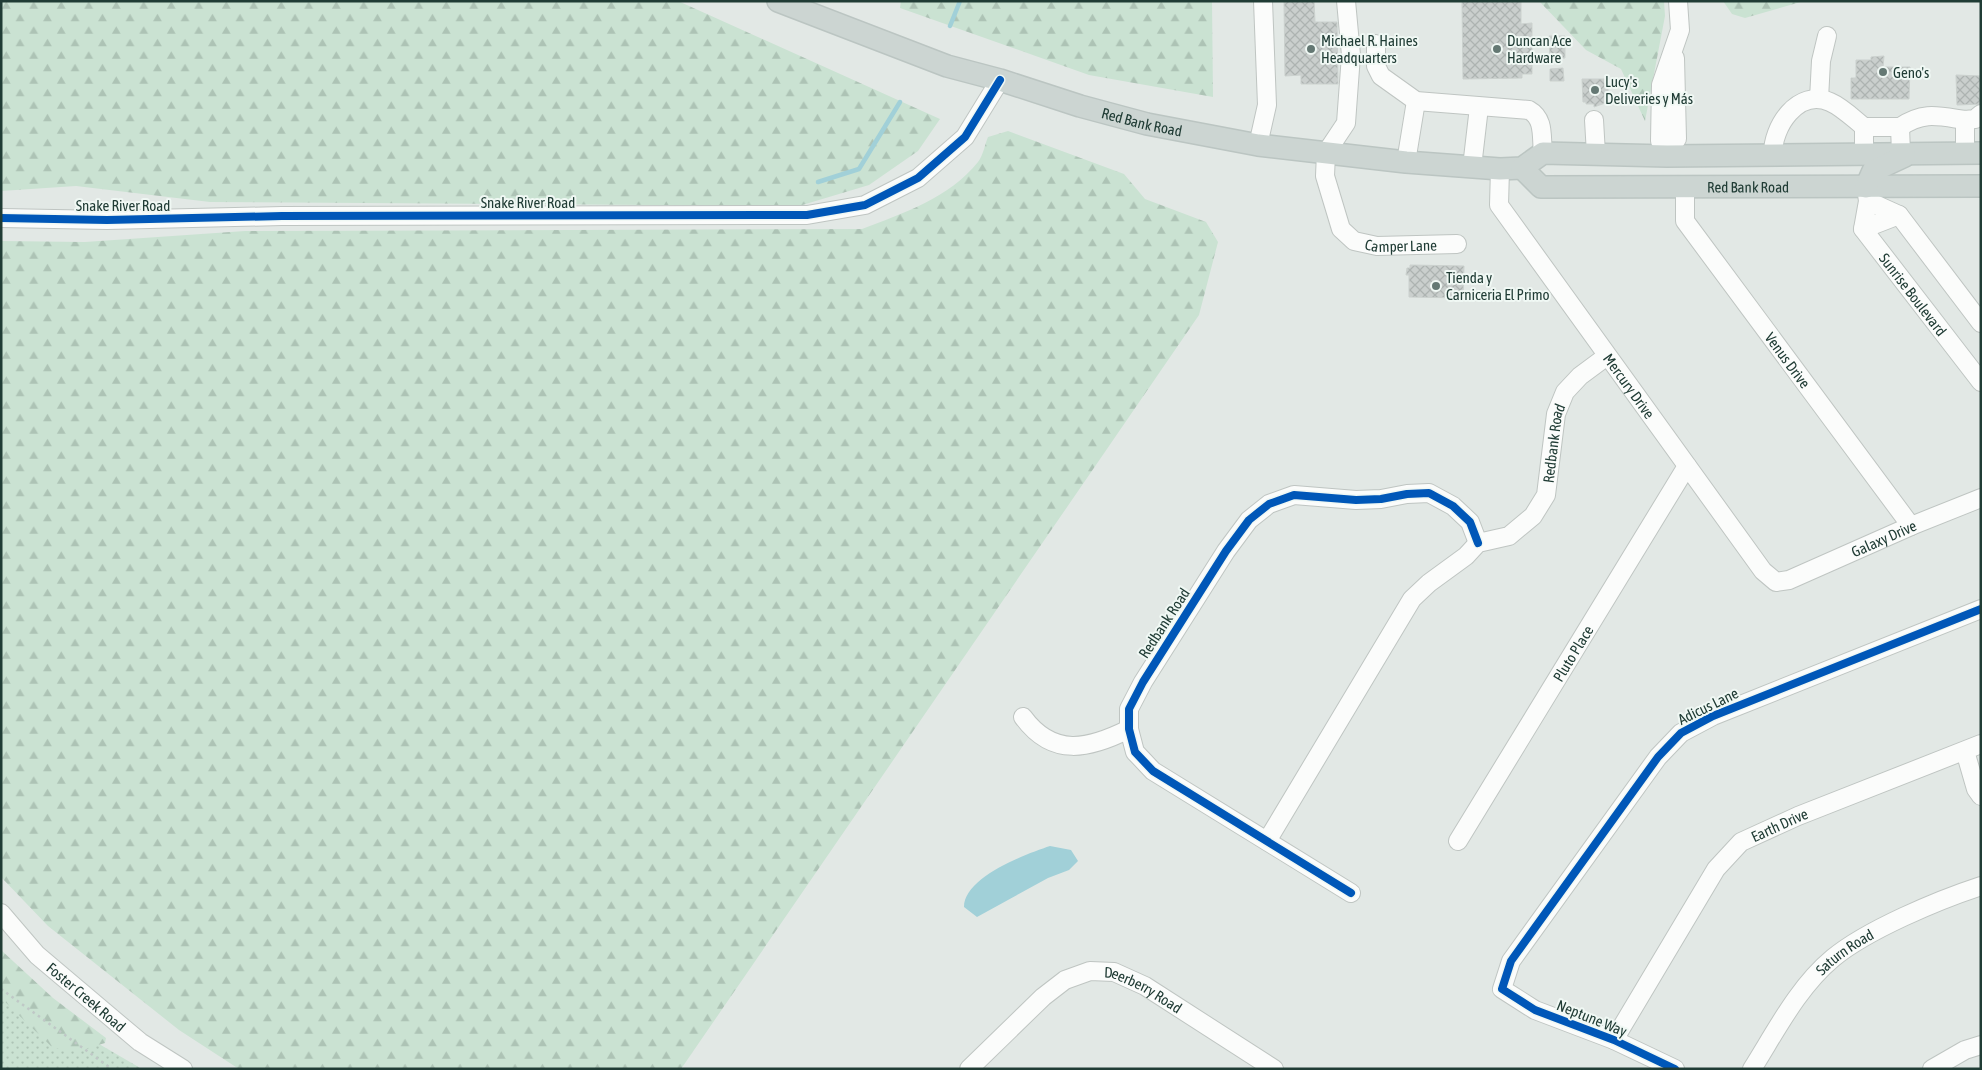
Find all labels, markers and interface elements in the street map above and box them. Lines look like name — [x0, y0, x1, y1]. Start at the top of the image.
place label: Michael R. Haines Headquarters — [1321, 32, 1418, 66]
place label: Duncan Ace Hardware — [1507, 32, 1572, 66]
marker: Michael R. Haines Headquarters — [1305, 43, 1317, 55]
marker: Duncan Ace Hardware — [1491, 43, 1503, 55]
place label: Geno's — [1893, 64, 1929, 81]
marker: Geno's — [1877, 66, 1889, 78]
place label: Lucy's Deliveries y Más — [1605, 73, 1693, 107]
marker: Lucy's Deliveries y Más — [1589, 84, 1601, 96]
street label: Red Bank Road — [1100, 104, 1184, 139]
street label: Red Bank Road — [1707, 178, 1789, 195]
street label: Snake River Road — [481, 194, 575, 211]
street label: Snake River Road — [76, 197, 170, 214]
street label: Camper Lane — [1363, 235, 1437, 255]
street label: Sunrise Boulevard — [1876, 250, 1950, 339]
place label: Tienda y Carniceria El Primo — [1446, 269, 1550, 303]
marker: Tienda y Carniceria El Primo — [1430, 280, 1442, 292]
street label: Venus Drive — [1762, 329, 1814, 391]
street label: Mercury Drive — [1600, 350, 1659, 422]
street label: Redbank Road — [1539, 401, 1568, 484]
street label: Galaxy Drive — [1849, 516, 1919, 560]
street label: Redbank Road — [1135, 585, 1193, 661]
street label: Pluto Place — [1549, 622, 1596, 684]
street label: Adicus Lane — [1675, 684, 1741, 728]
street label: Earth Drive — [1748, 804, 1810, 845]
street label: Saturn Road — [1812, 925, 1876, 978]
street label: Foster Creek Road — [44, 959, 129, 1035]
street label: Deerberry Road — [1104, 963, 1185, 1016]
street label: Neptune Way — [1554, 996, 1630, 1040]

